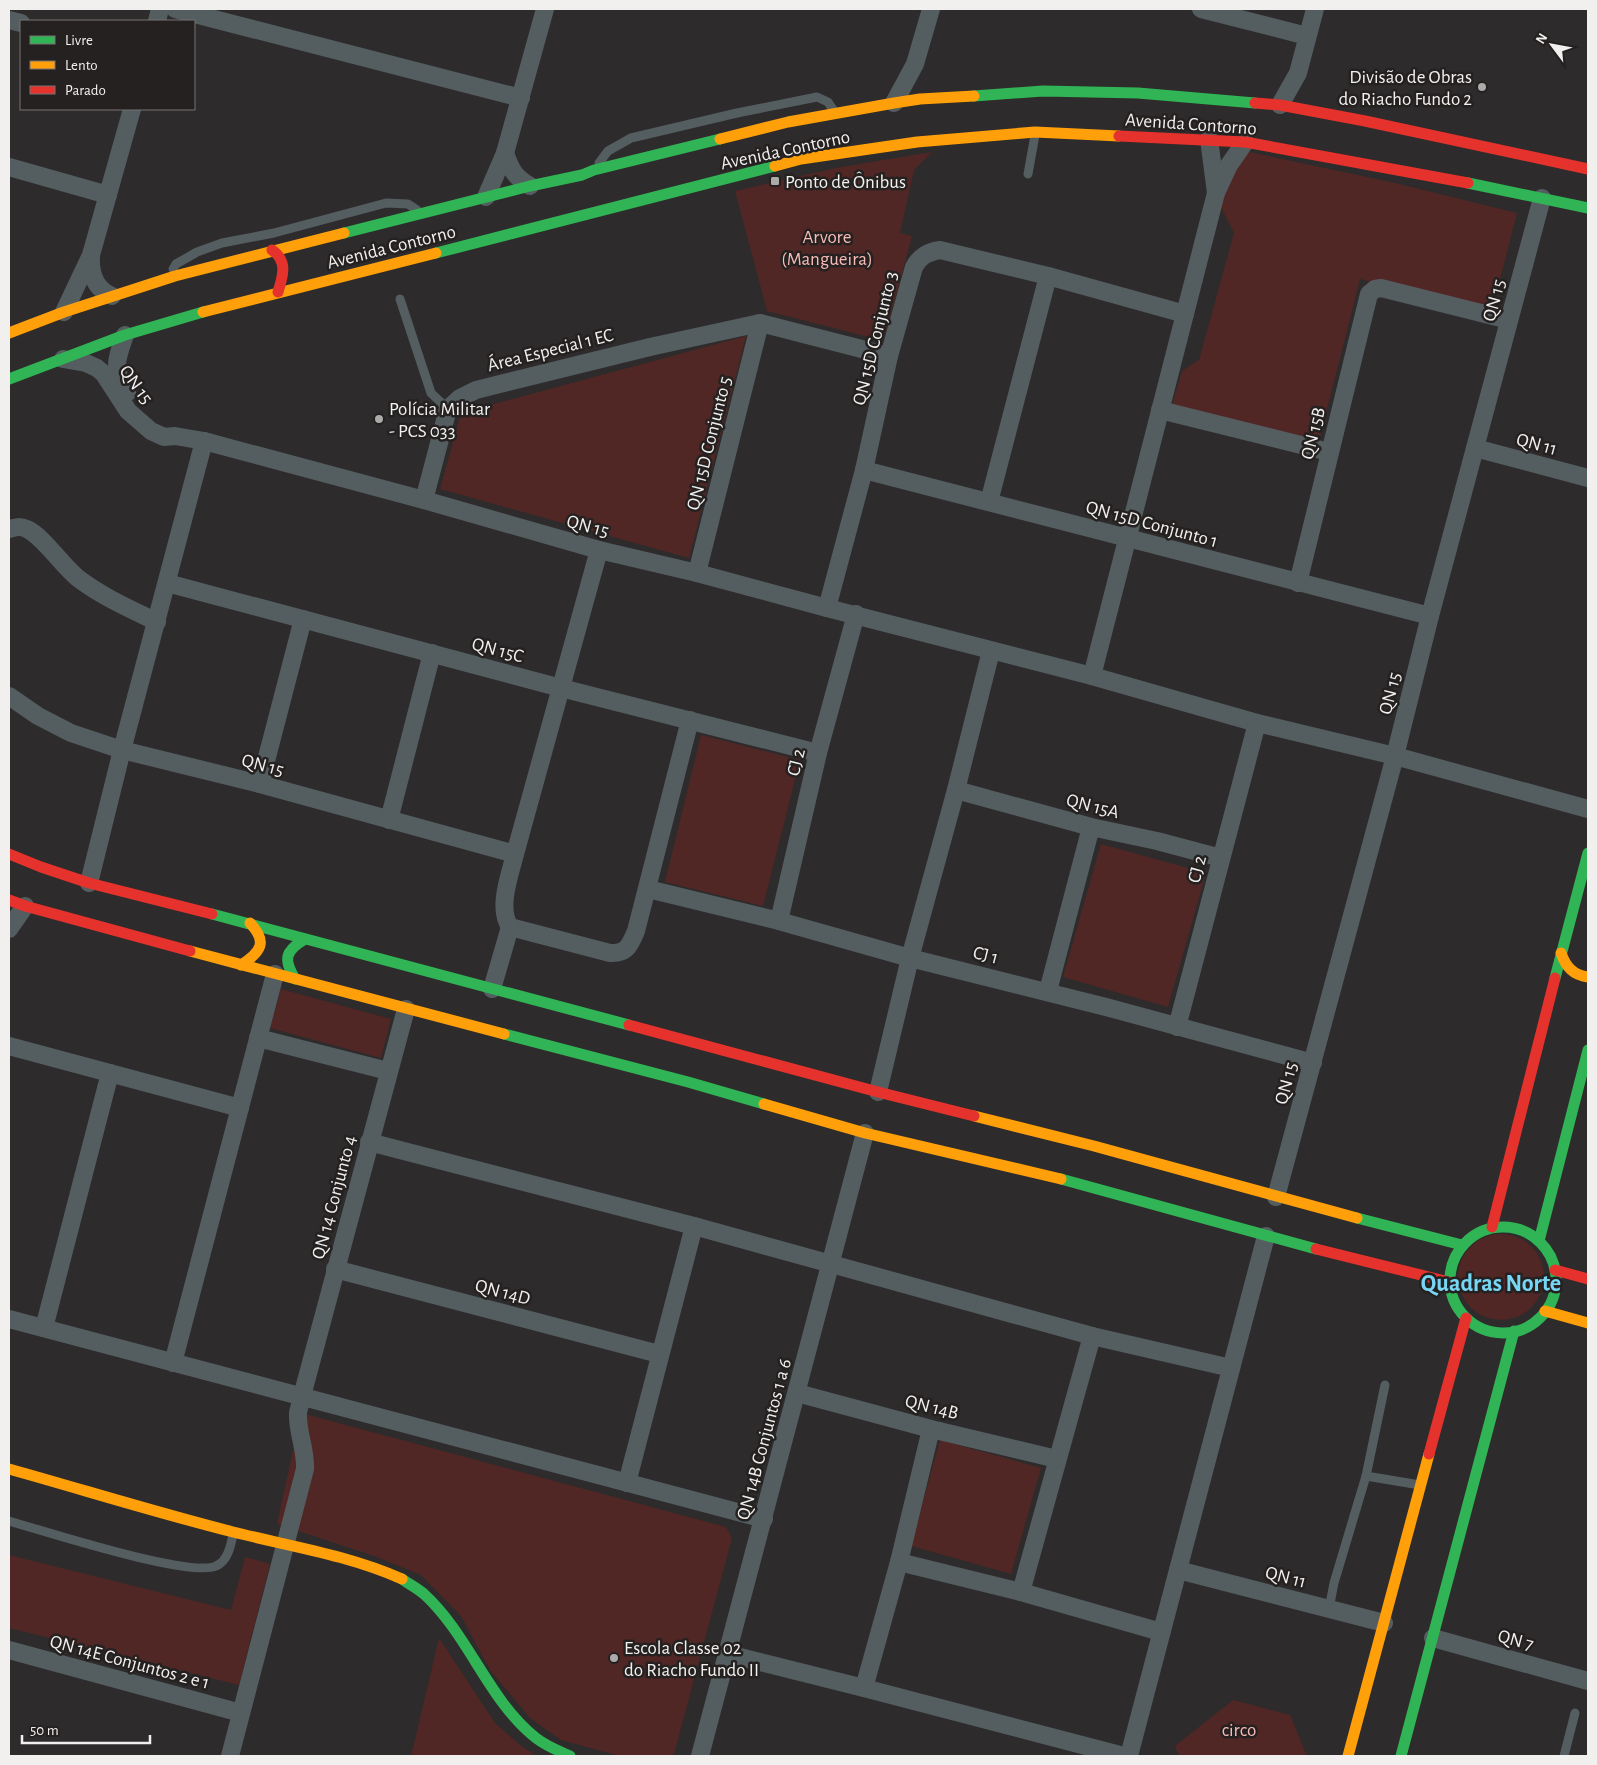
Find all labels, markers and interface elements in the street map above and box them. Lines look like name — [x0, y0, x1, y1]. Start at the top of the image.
legend — [20, 20, 195, 110]
north arrow — [1527, 20, 1577, 70]
text: N — [1533, 31, 1550, 46]
text: Livre — [65, 33, 93, 48]
text: Lento — [65, 58, 98, 73]
place label: Divisão de Obras do Riacho Fundo 2 — [1339, 68, 1472, 109]
marker: Divisão de Obras do Riacho Fundo 2 — [1476, 81, 1488, 93]
text: Parado — [65, 83, 106, 98]
street label: Avenida Contorno — [1124, 110, 1257, 139]
street label: Avenida Contorno — [719, 127, 852, 173]
place label: Ponto de Ônibus — [785, 171, 906, 192]
marker: Ponto de Ônibus — [769, 175, 781, 187]
street label: Avenida Contorno — [325, 222, 458, 273]
park label: Arvore (Mangueira) — [781, 228, 873, 269]
street label: QN 15D Conjunto 3 — [850, 270, 901, 407]
street label: QN 15 — [1480, 277, 1509, 323]
street label: Área Especial 1 EC — [485, 324, 615, 375]
street label: QN 15 — [116, 362, 156, 408]
street label: QN 15D Conjunto 5 — [684, 374, 735, 512]
place label: Polícia Militar - PCS 033 — [389, 400, 490, 441]
street label: QN 15B — [1298, 405, 1329, 461]
marker: Polícia Militar - PCS 033 — [373, 413, 385, 425]
street label: QN 11 — [1514, 430, 1559, 459]
street label: QN 15D Conjunto 1 — [1084, 498, 1220, 551]
street label: QN 15 — [565, 512, 611, 541]
street label: QN 15C — [470, 634, 526, 666]
street label: QN 15 — [1376, 670, 1405, 716]
street label: CJ 2 — [784, 746, 809, 778]
street label: QN 15 — [240, 751, 286, 780]
street label: QN 15A — [1064, 791, 1121, 822]
street label: CJ 2 — [1185, 853, 1210, 885]
street label: CJ 1 — [971, 943, 1000, 968]
street label: QN 15 — [1272, 1060, 1301, 1106]
street label: QN 14 Conjunto 4 — [309, 1133, 360, 1261]
district label: Quadras Norte — [1421, 1272, 1561, 1296]
street label: QN 14D — [473, 1276, 532, 1309]
street label: QN 14B Conjuntos 1 a 6 — [734, 1357, 795, 1522]
street label: QN 14B — [903, 1392, 960, 1423]
street label: QN 11 — [1263, 1563, 1308, 1592]
street label: QN 7 — [1496, 1627, 1536, 1654]
street label: QN 14E Conjuntos 2 e 1 — [48, 1632, 212, 1693]
place label: Escola Classe 02 do Riacho Fundo II — [624, 1639, 759, 1680]
marker: Escola Classe 02 do Riacho Fundo II — [608, 1652, 620, 1664]
scale bar — [22, 1712, 150, 1744]
park label: circo — [1222, 1721, 1256, 1740]
text: 50 m — [30, 1723, 59, 1738]

